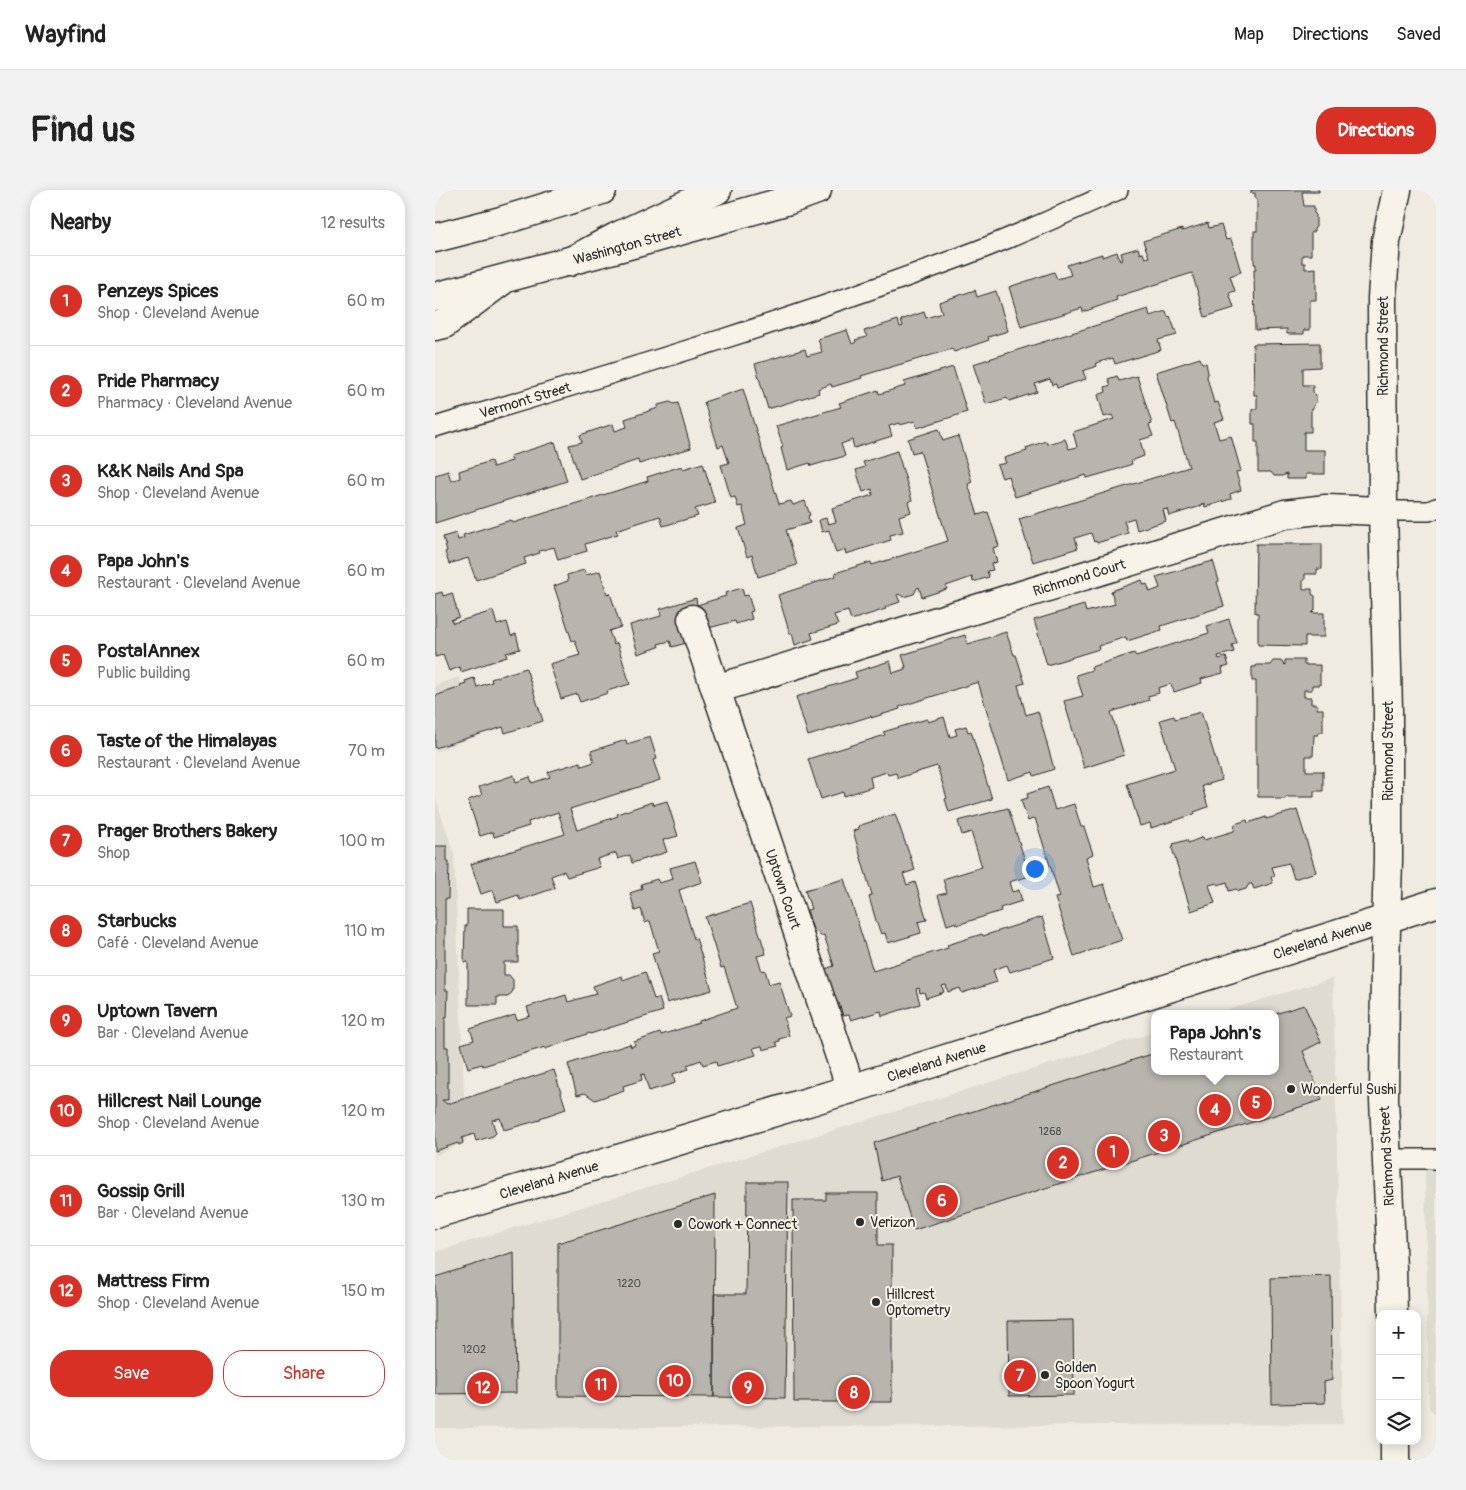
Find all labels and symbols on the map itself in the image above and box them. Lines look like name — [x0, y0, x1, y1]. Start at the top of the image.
street label: Washington Street — [571, 222, 683, 268]
street label: Richmond Street — [1375, 296, 1392, 396]
street label: Vermont Street — [477, 378, 573, 422]
street label: Richmond Court — [1031, 555, 1128, 600]
street label: Richmond Street — [1380, 701, 1397, 801]
street label: Uptown Court — [762, 847, 805, 931]
your location — [1022, 856, 1048, 882]
street label: Cleveland Avenue — [1271, 915, 1374, 963]
street label: Cleveland Avenue — [885, 1038, 988, 1085]
place label: Wonderful Sushi — [1301, 1081, 1397, 1098]
marker: Wonderful Sushi — [1285, 1083, 1297, 1095]
pin: 5 — [1240, 1084, 1272, 1122]
pin: 4 — [1199, 1091, 1231, 1129]
street label: Richmond Street — [1376, 1105, 1398, 1206]
pin: 3 — [1148, 1117, 1180, 1155]
house number: 1268 — [1039, 1125, 1062, 1138]
pin: 1 — [1097, 1133, 1129, 1171]
pin: 2 — [1047, 1144, 1079, 1182]
street label: Cleveland Avenue — [497, 1157, 601, 1203]
pin: 6 — [926, 1182, 958, 1220]
place label: Verizon — [870, 1214, 915, 1231]
place label: Cowork + Connect — [688, 1216, 798, 1233]
marker: Verizon — [854, 1216, 866, 1228]
marker: Cowork + Connect — [672, 1218, 684, 1230]
house number: 1220 — [617, 1277, 641, 1290]
place label: Hillcrest Optometry — [886, 1286, 950, 1319]
marker: Hillcrest Optometry — [870, 1296, 882, 1308]
house number: 1202 — [462, 1343, 486, 1356]
pin: 7 — [1004, 1357, 1036, 1395]
place label: Golden Spoon Yogurt — [1055, 1359, 1135, 1392]
pin: 10 — [659, 1362, 691, 1400]
pin: 11 — [585, 1366, 617, 1404]
pin: 12 — [467, 1369, 499, 1407]
pin: 9 — [732, 1369, 764, 1407]
marker: Golden Spoon Yogurt — [1039, 1369, 1051, 1381]
pin: 8 — [838, 1374, 870, 1412]

